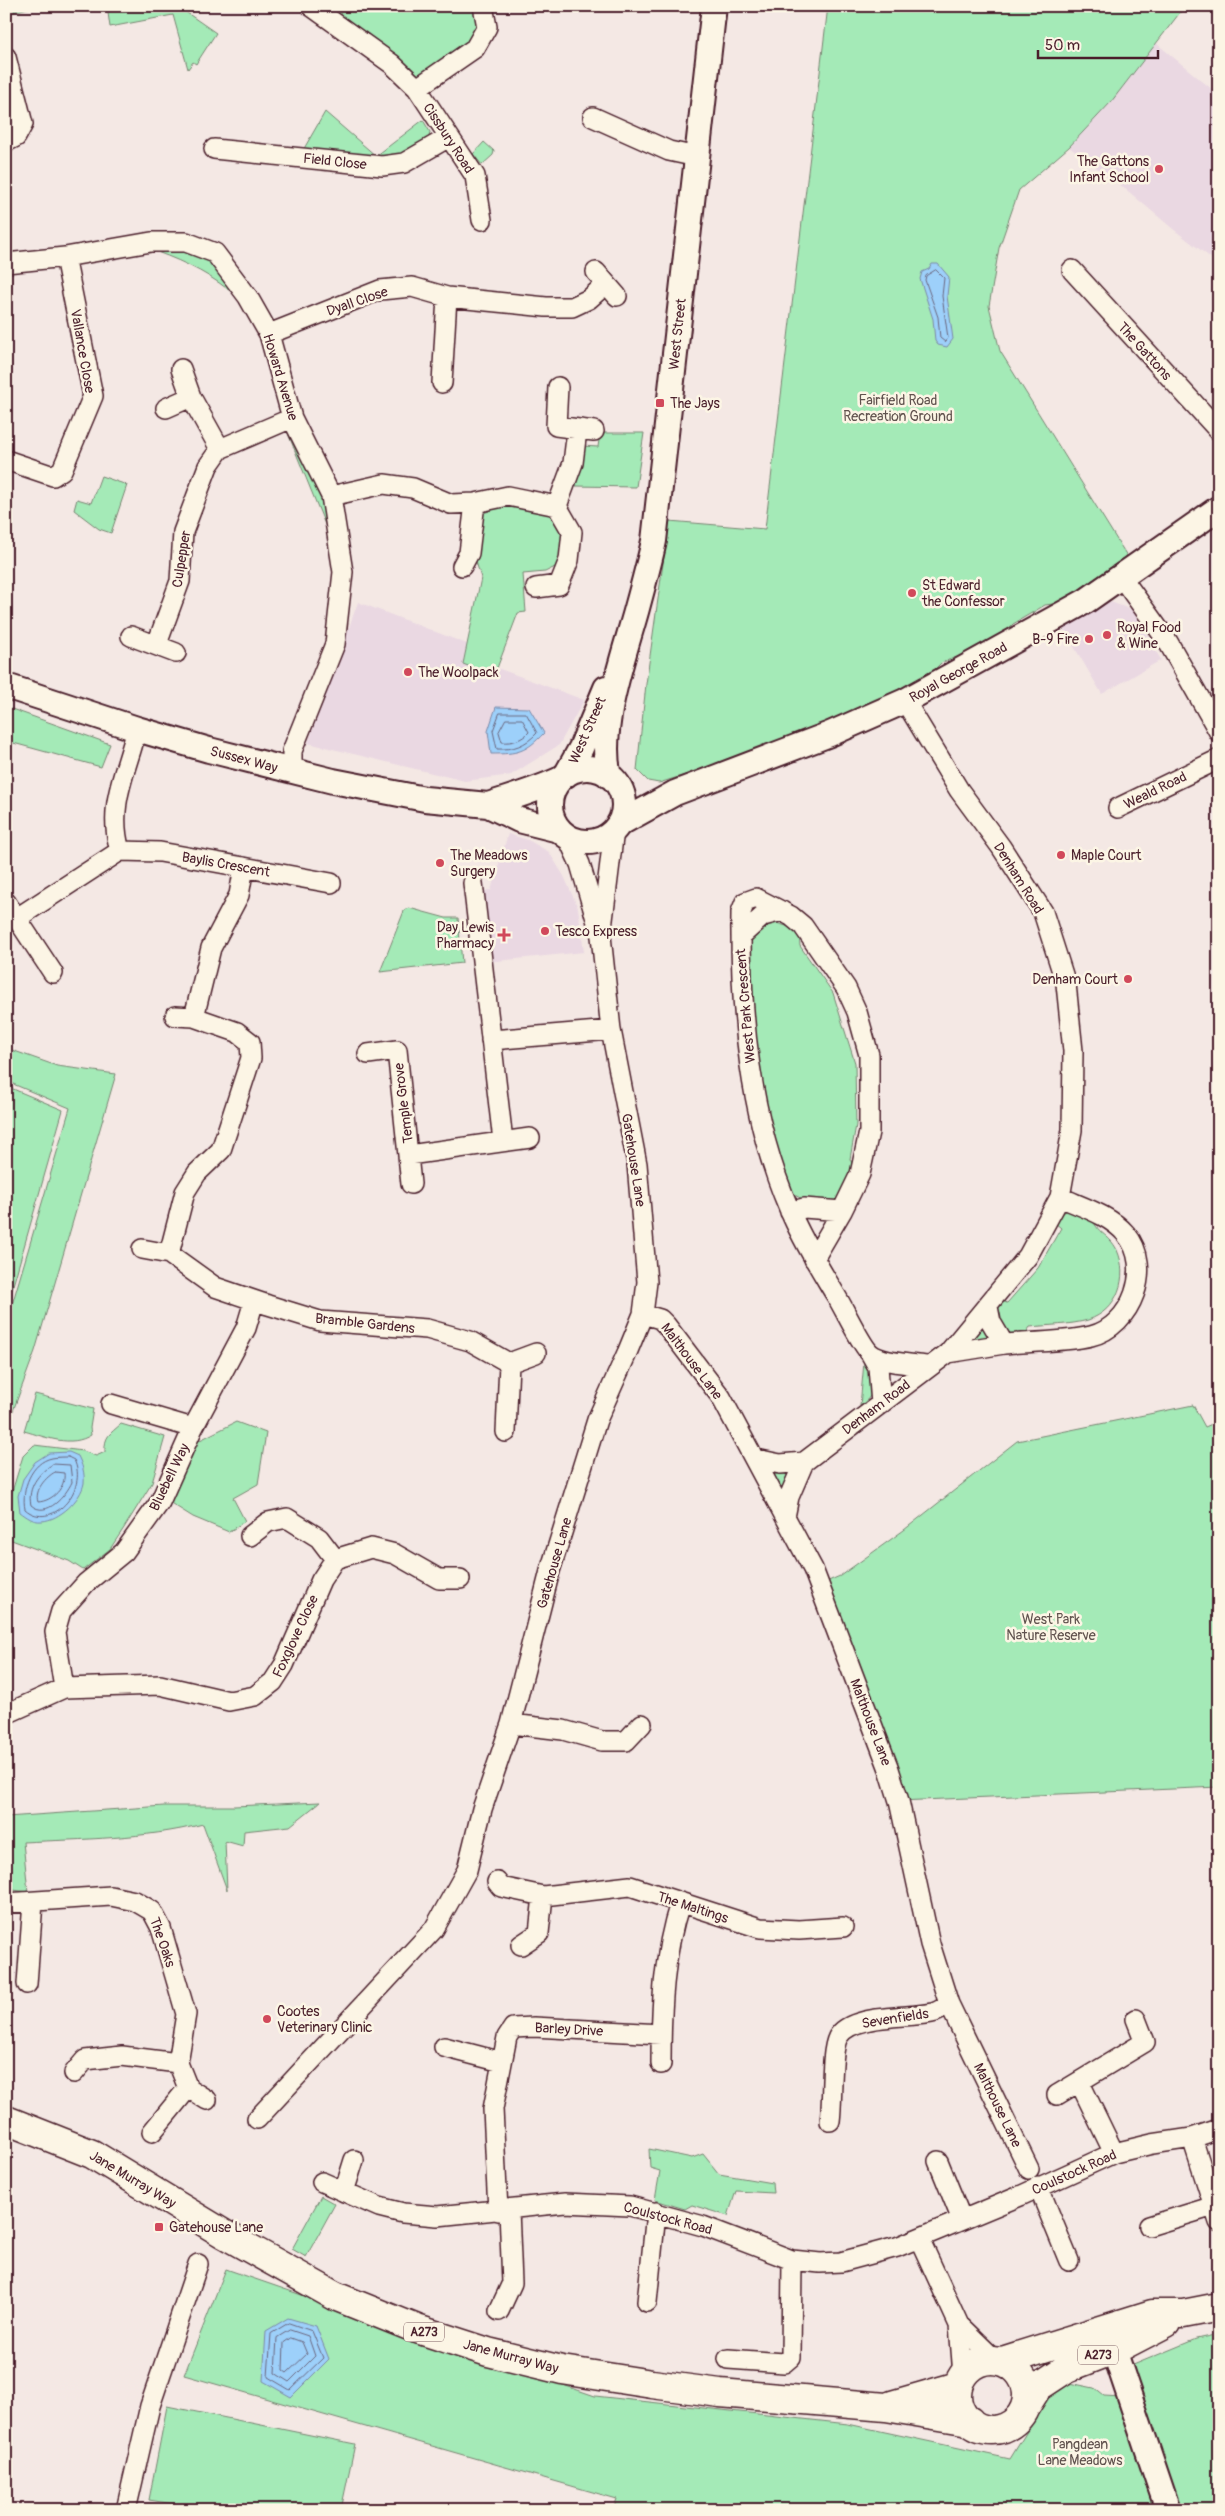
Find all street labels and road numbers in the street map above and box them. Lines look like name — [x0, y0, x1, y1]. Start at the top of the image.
street label: Cissbury Road — [420, 100, 478, 177]
street label: Field Close — [302, 150, 368, 173]
street label: Dyall Close — [324, 283, 390, 320]
street label: West Street — [665, 297, 690, 371]
street label: Vallance Close — [67, 308, 98, 395]
street label: The Gattons — [1114, 319, 1176, 384]
street label: Howard Avenue — [259, 332, 302, 423]
street label: Culpepper — [169, 529, 194, 589]
street label: Royal George Road — [906, 638, 1010, 706]
street label: West Street — [565, 694, 610, 766]
street label: Sussex Way — [208, 742, 279, 777]
street label: Weald Road — [1121, 768, 1189, 813]
street label: Denham Road — [990, 839, 1047, 917]
street label: Baylis Crescent — [181, 848, 272, 881]
street label: West Park Crescent — [732, 948, 759, 1064]
street label: Temple Grove — [390, 1062, 417, 1144]
street label: Gatehouse Lane — [618, 1112, 649, 1208]
street label: Bramble Gardens — [314, 1310, 416, 1337]
street label: Malthouse Lane — [657, 1320, 726, 1403]
street label: Denham Road — [839, 1376, 914, 1439]
street label: Bluebell Way — [146, 1441, 193, 1514]
street label: Gatehouse Lane — [533, 1516, 576, 1611]
street label: Foxglove Close — [269, 1592, 322, 1680]
street label: Malthouse Lane — [846, 1676, 895, 1768]
street label: The Maltings — [655, 1888, 731, 1927]
street label: The Oaks — [146, 1915, 179, 1970]
street label: Sevenfields — [860, 2005, 930, 2032]
street label: Barley Drive — [534, 2019, 604, 2040]
street label: Malthouse Lane — [970, 2060, 1025, 2150]
street label: Coulstock Road — [1029, 2146, 1119, 2199]
street label: Jane Murray Way — [86, 2147, 179, 2212]
street label: Coulstock Road — [622, 2199, 714, 2238]
road number: A273 — [404, 2322, 444, 2342]
street label: Jane Murray Way — [461, 2336, 560, 2377]
road number: A273 — [1078, 2346, 1118, 2364]

